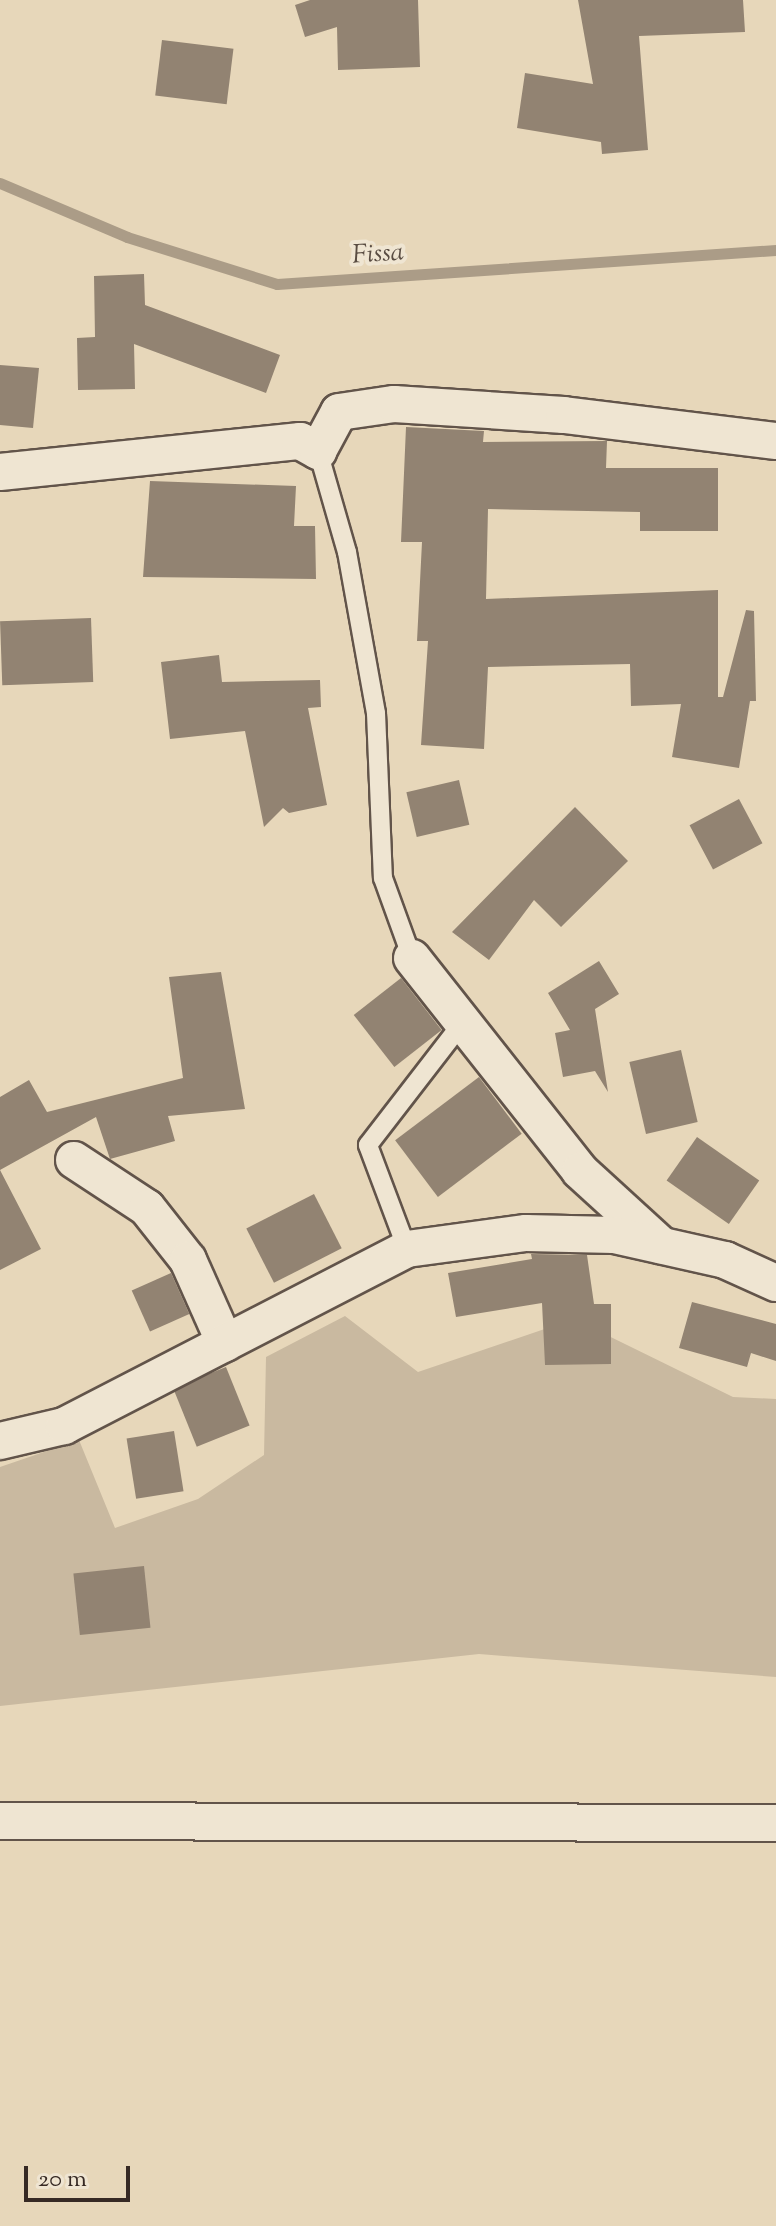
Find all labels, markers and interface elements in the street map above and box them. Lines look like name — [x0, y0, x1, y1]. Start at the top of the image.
water label: Fissa — [351, 238, 405, 272]
scale bar — [28, 2150, 134, 2200]
text: 20 m — [38, 2163, 87, 2197]

